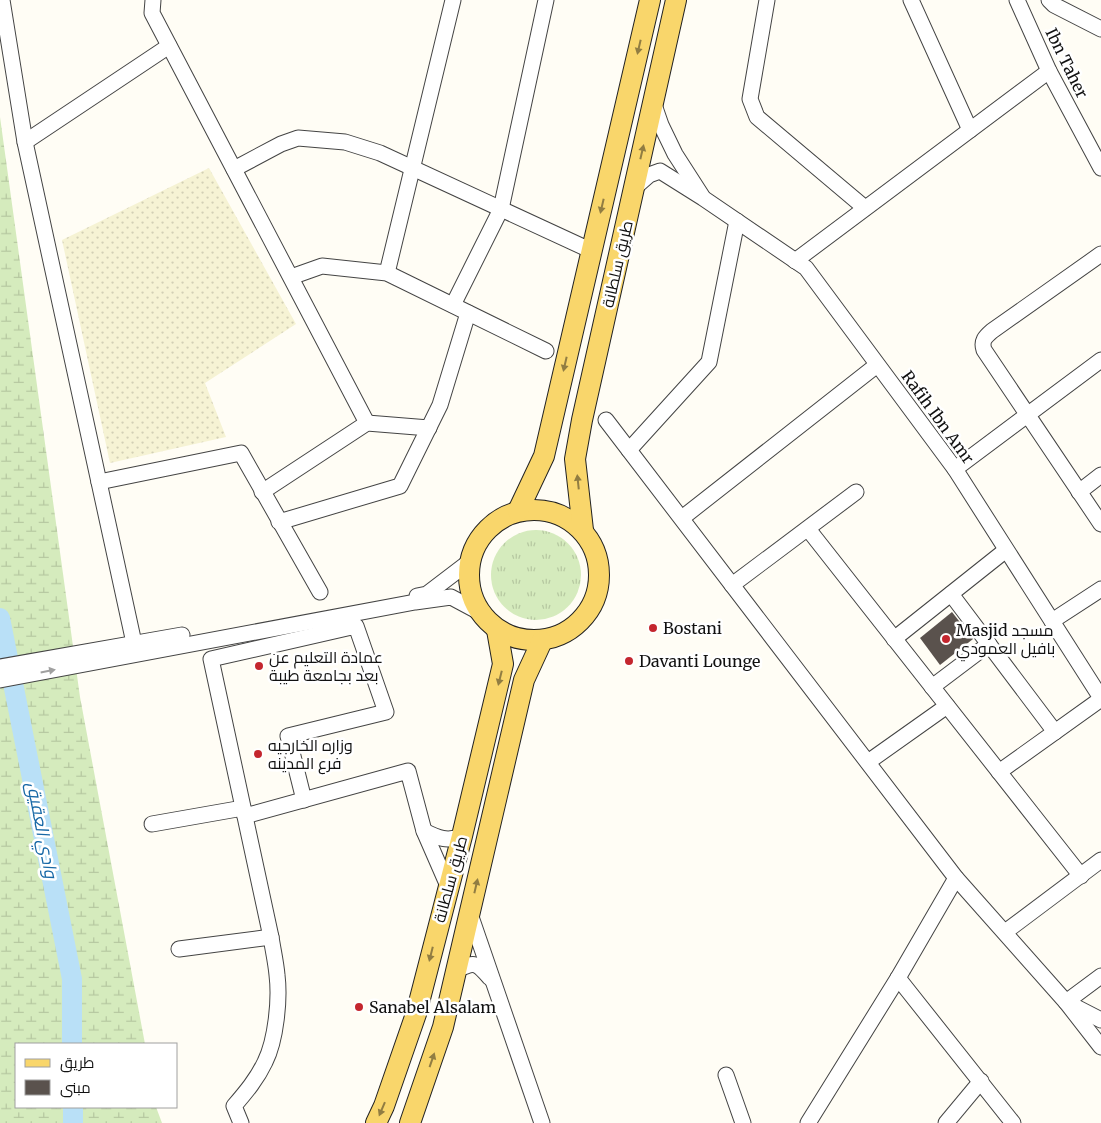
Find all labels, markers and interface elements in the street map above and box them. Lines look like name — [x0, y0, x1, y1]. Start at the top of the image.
street label: Ibn Taher — [1041, 25, 1093, 101]
one-way arrow — [635, 40, 643, 55]
one-way arrow — [638, 143, 646, 159]
one-way arrow — [598, 198, 606, 213]
street label: طريق سلطانة — [597, 219, 638, 310]
one-way arrow — [561, 356, 569, 372]
street label: Rafih Ibn Amr — [898, 367, 978, 467]
one-way arrow — [574, 473, 582, 489]
place label: Bostani — [663, 618, 722, 638]
place label: Masjid مسجد بافيل العمودي — [956, 620, 1055, 662]
marker: Bostani — [647, 622, 659, 634]
marker: Masjid مسجد بافيل العمودي — [940, 633, 952, 645]
place label: عمادة التعليم عن بعد بجامعة طيبة — [269, 647, 383, 685]
place label: Davanti Lounge — [639, 651, 760, 671]
marker: Davanti Lounge — [623, 655, 635, 667]
marker: عمادة التعليم عن بعد بجامعة طيبة — [253, 660, 265, 672]
one-way arrow — [40, 666, 56, 674]
one-way arrow — [496, 670, 504, 685]
place label: وزاره الخارجيه فرع المدينه — [268, 735, 353, 775]
marker: وزاره الخارجيه فرع المدينه — [252, 748, 264, 760]
water label: وادي العقيق — [19, 780, 63, 882]
street label: طريق سلطانة — [429, 834, 472, 925]
one-way arrow — [472, 879, 480, 894]
one-way arrow — [427, 947, 435, 962]
place label: Sanabel Alsalam — [369, 997, 496, 1017]
marker: Sanabel Alsalam — [353, 1001, 365, 1013]
legend — [15, 1043, 178, 1108]
text: طريق — [60, 1053, 94, 1073]
one-way arrow — [428, 1053, 436, 1068]
text: مبنى — [60, 1078, 91, 1098]
one-way arrow — [378, 1102, 386, 1116]

